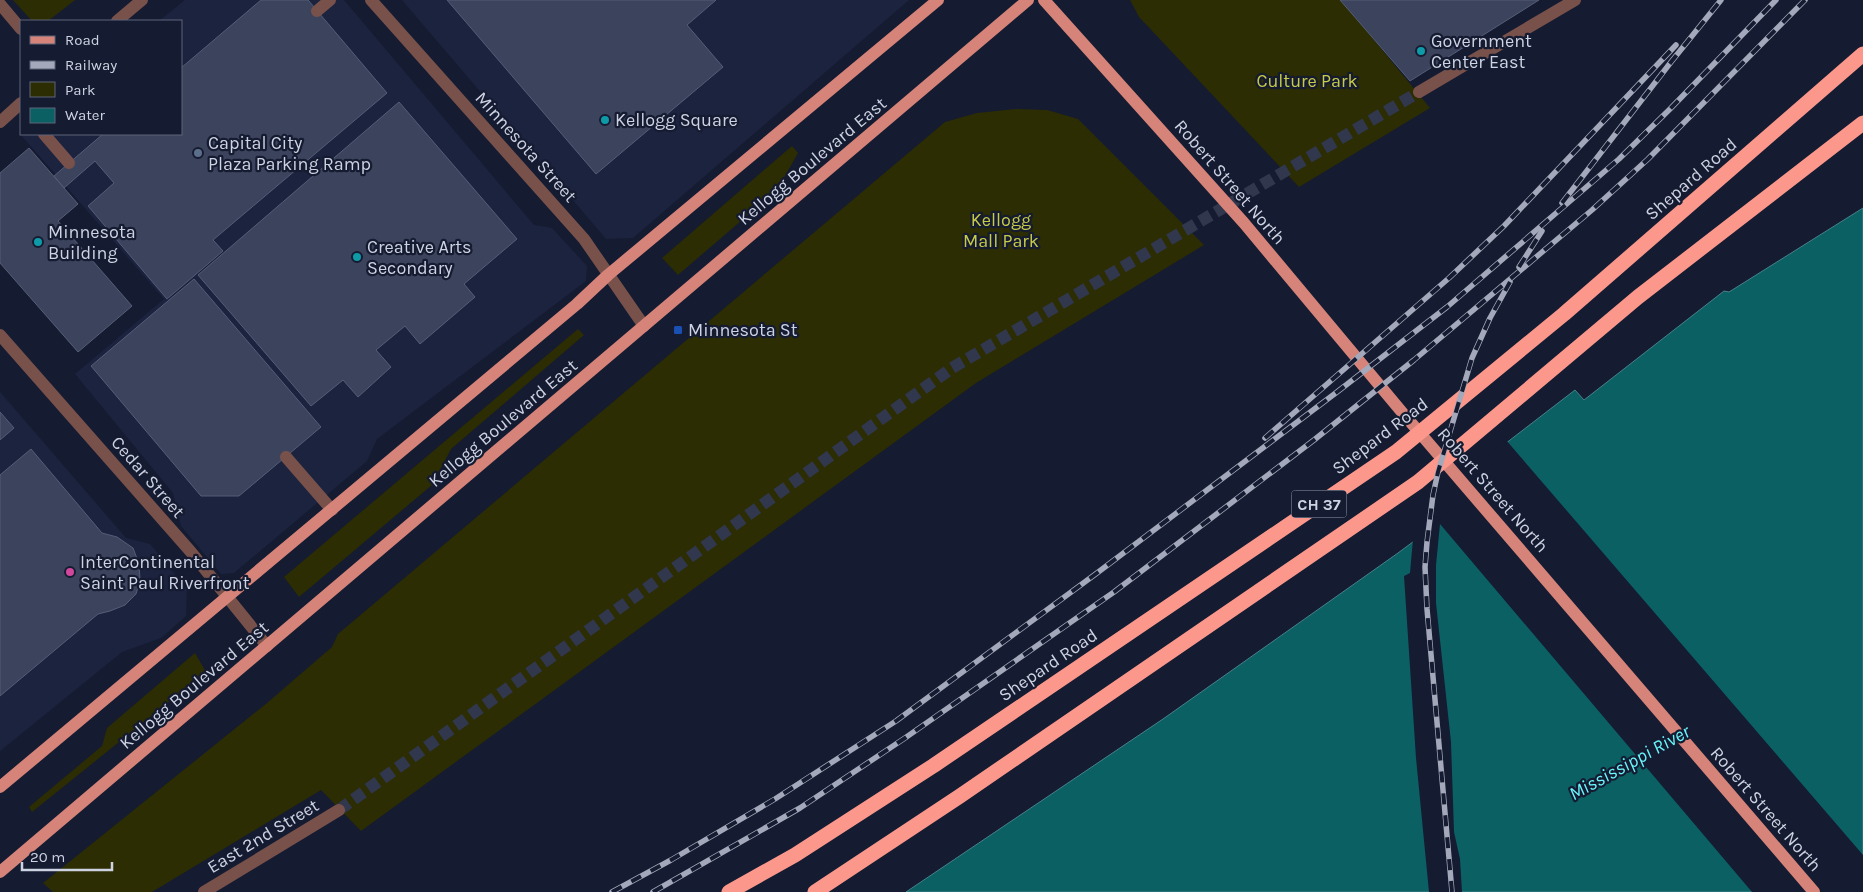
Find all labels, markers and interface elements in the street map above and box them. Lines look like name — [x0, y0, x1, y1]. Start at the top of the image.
legend — [20, 20, 182, 135]
place label: Government Center East — [1431, 30, 1532, 73]
text: Road — [65, 31, 100, 49]
marker: Government Center East — [1415, 45, 1427, 57]
text: Railway — [65, 56, 117, 74]
park label: Culture Park — [1256, 70, 1358, 92]
text: Park — [65, 81, 95, 99]
street label: Minnesota Street — [471, 87, 582, 207]
street label: Kellogg Boulevard East — [733, 92, 891, 230]
text: Water — [65, 106, 106, 124]
place label: Kellogg Square — [615, 109, 738, 131]
marker: Kellogg Square — [599, 114, 611, 126]
street label: Robert Street North — [1170, 115, 1290, 249]
place label: Capital City Plaza Parking Ramp — [208, 132, 371, 175]
street label: Shepard Road — [1641, 133, 1741, 225]
marker: Capital City Plaza Parking Ramp — [192, 147, 204, 159]
park label: Kellogg Mall Park — [963, 209, 1039, 252]
place label: Minnesota Building — [48, 221, 136, 264]
marker: Minnesota Building — [32, 236, 44, 248]
place label: Creative Arts Secondary — [367, 236, 471, 279]
marker: Creative Arts Secondary — [351, 251, 363, 263]
place label: Minnesota St — [688, 319, 798, 341]
marker: Minnesota St — [672, 324, 684, 336]
street label: Kellogg Boulevard East — [424, 354, 582, 492]
street label: Shepard Road — [1328, 393, 1432, 479]
street label: Robert Street North — [1433, 423, 1553, 557]
street label: Cedar Street — [107, 432, 190, 523]
road number: CH 37 — [1292, 490, 1346, 518]
place label: InterContinental Saint Paul Riverfront — [80, 551, 250, 594]
marker: InterContinental Saint Paul Riverfront — [64, 566, 76, 578]
street label: Kellogg Boulevard East — [115, 616, 273, 754]
street label: Shepard Road — [994, 624, 1102, 706]
water label: Mississippi River — [1565, 720, 1695, 805]
street label: Robert Street North — [1706, 742, 1826, 876]
street label: East 2nd Street — [203, 794, 323, 878]
scale bar — [22, 840, 112, 872]
text: 20 m — [30, 848, 65, 866]

